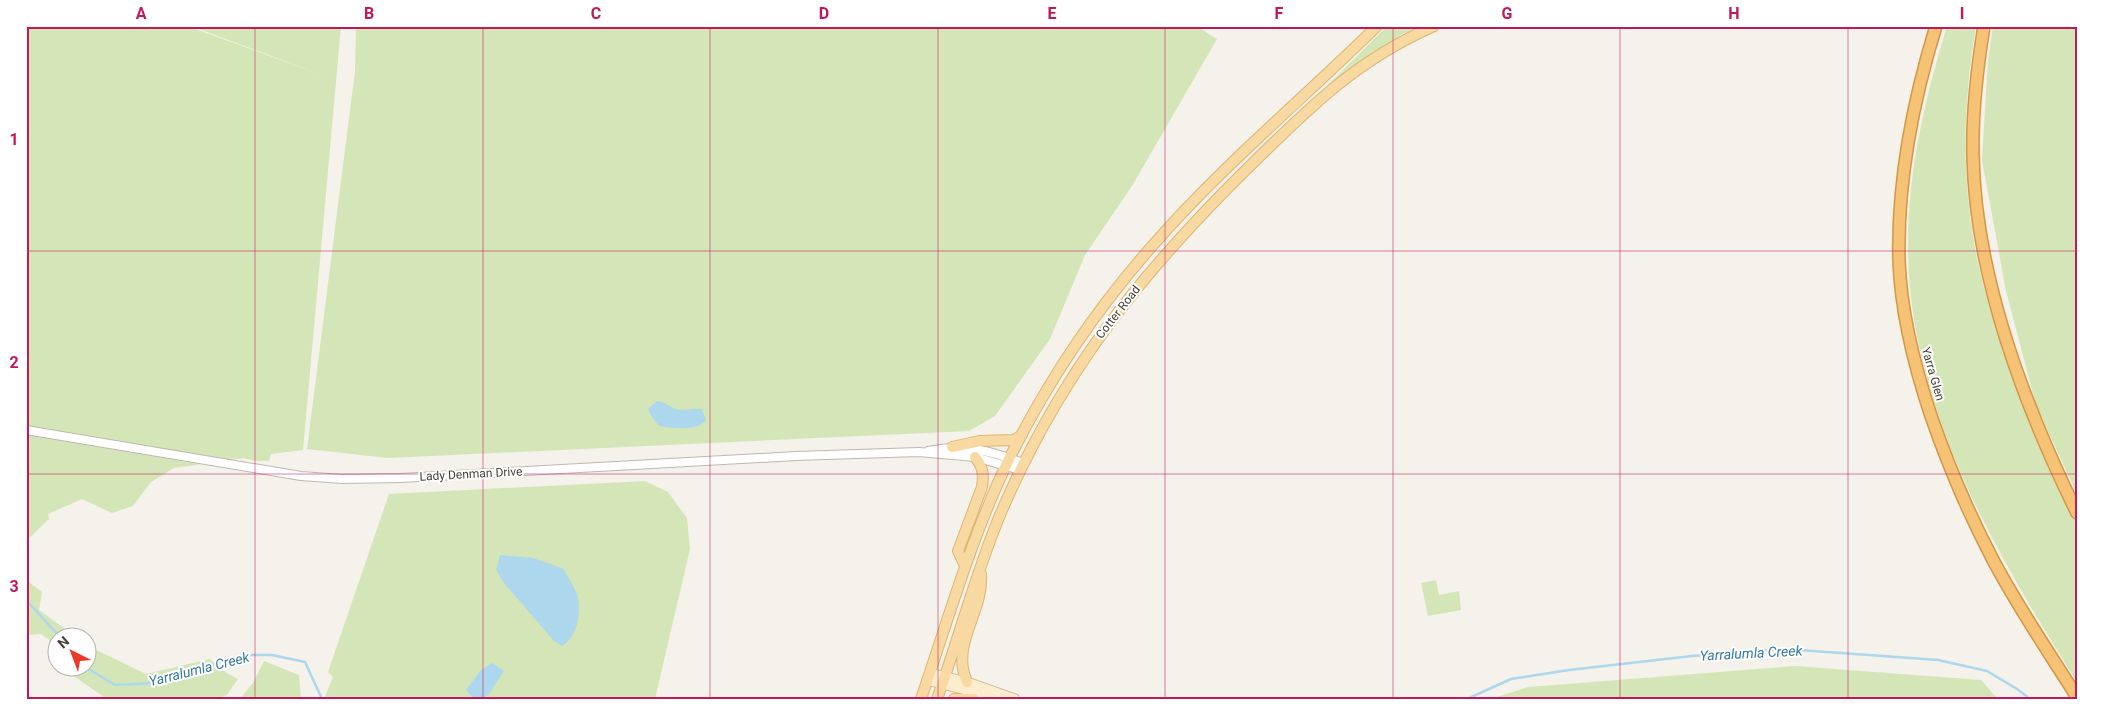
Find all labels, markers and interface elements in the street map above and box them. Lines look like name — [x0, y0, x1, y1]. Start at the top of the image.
text: A — [136, 4, 147, 23]
text: B — [364, 4, 374, 23]
text: C — [591, 4, 601, 23]
text: D — [819, 4, 829, 23]
text: E — [1048, 4, 1057, 23]
text: F — [1275, 4, 1284, 23]
text: G — [1502, 4, 1513, 23]
text: H — [1728, 4, 1740, 23]
text: I — [1960, 4, 1964, 23]
text: 1 — [9, 130, 19, 149]
street label: Cotter Road — [1093, 283, 1143, 341]
street label: Yarra Glen — [1919, 346, 1947, 402]
text: 2 — [9, 353, 19, 372]
street label: Lady Denman Drive — [419, 464, 523, 484]
text: 3 — [9, 577, 19, 596]
north arrow — [48, 628, 98, 678]
text: N — [54, 633, 72, 652]
water label: Yarralumla Creek — [1699, 642, 1804, 664]
water label: Yarralumla Creek — [147, 649, 252, 689]

